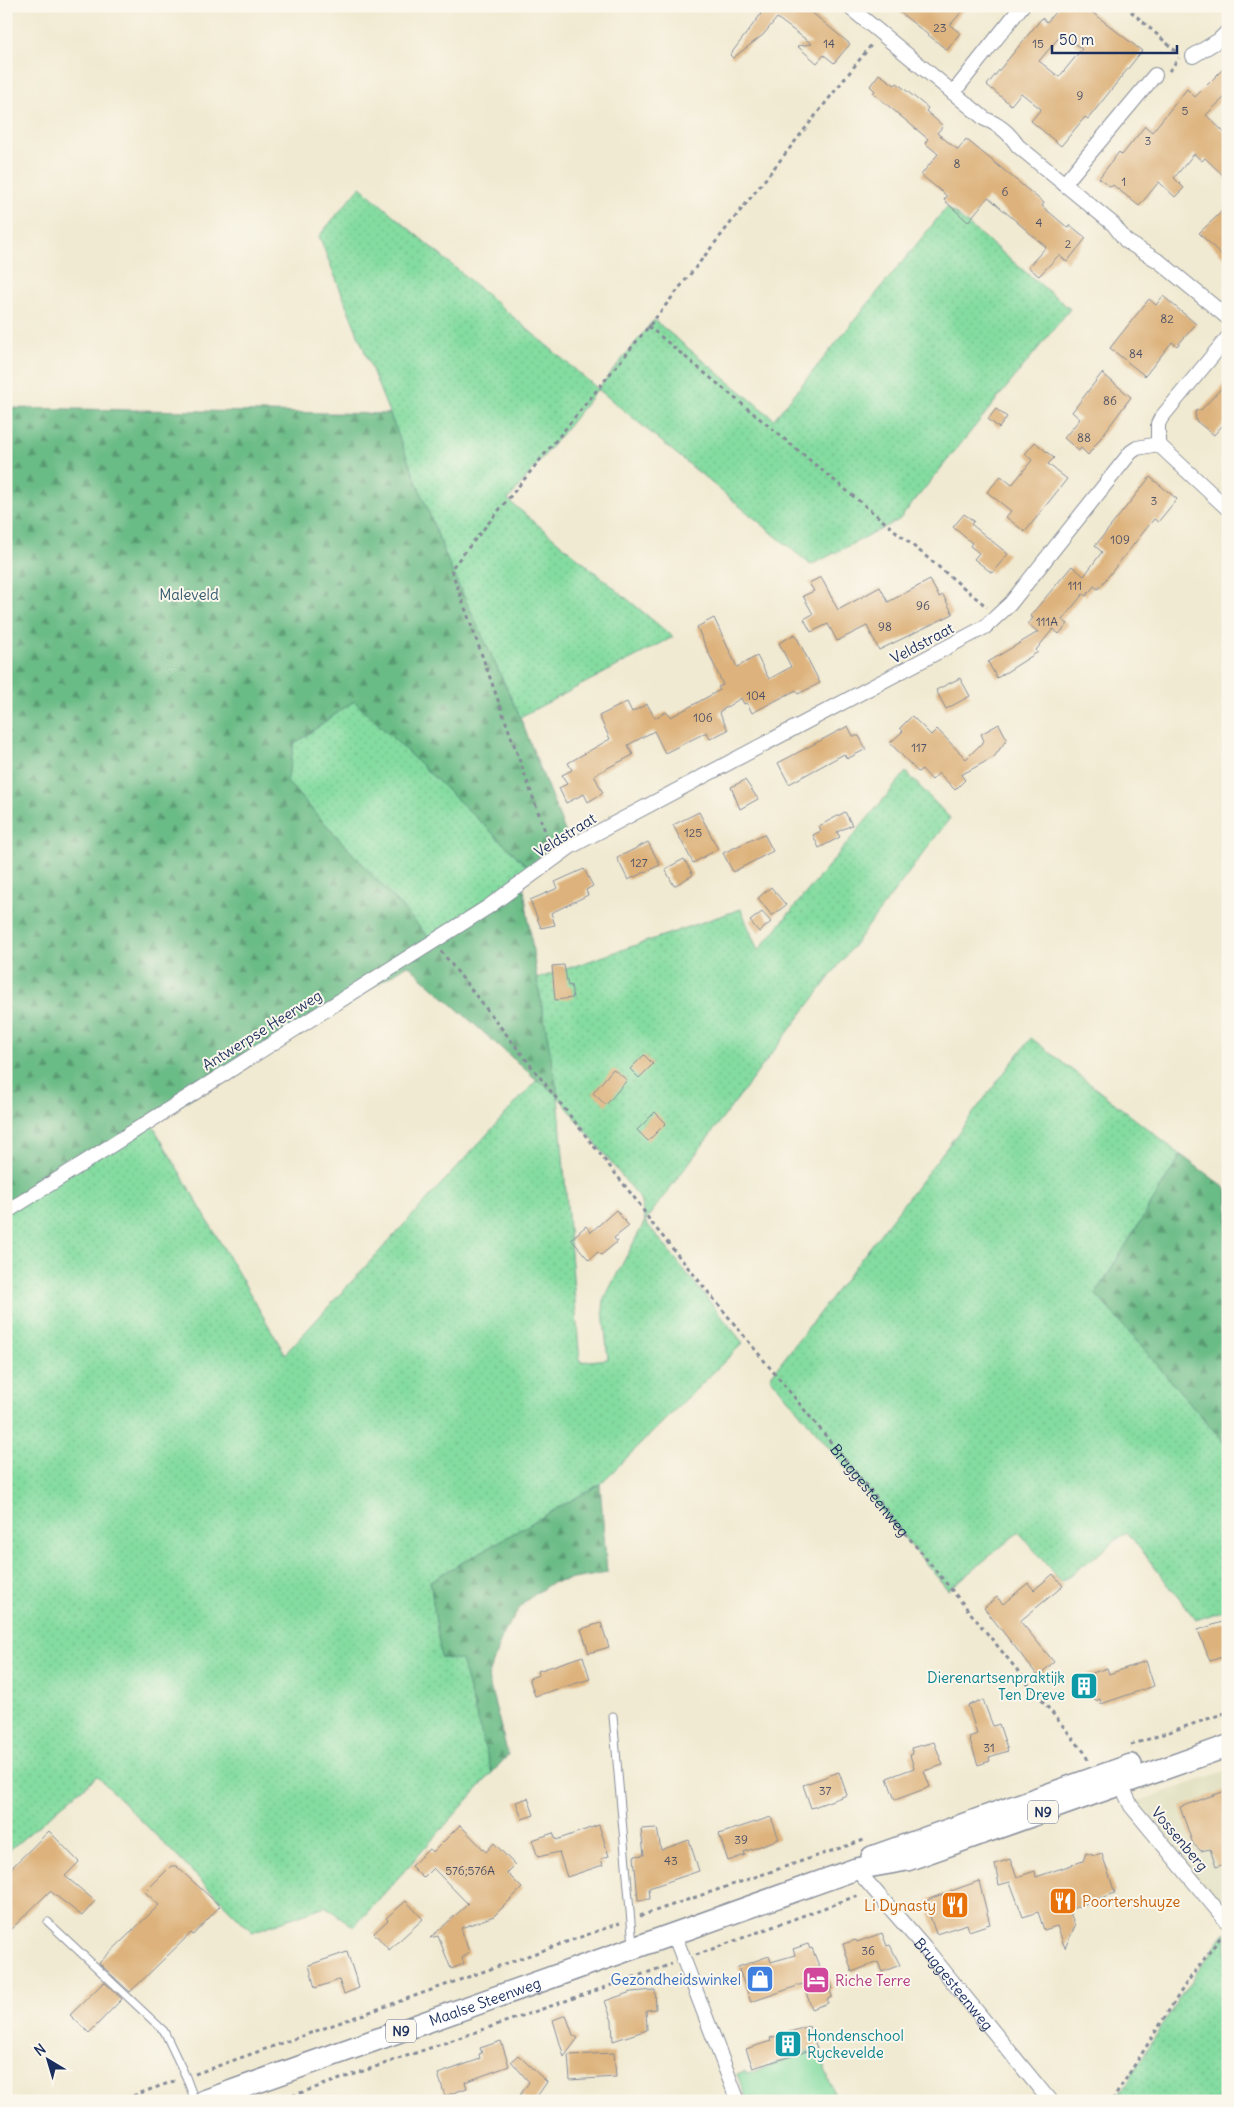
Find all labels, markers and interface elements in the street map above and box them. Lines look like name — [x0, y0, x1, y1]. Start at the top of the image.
house number: 23 — [933, 20, 947, 35]
scale bar — [1052, 22, 1176, 54]
text: 50 m — [1059, 30, 1094, 49]
house number: 14 — [823, 36, 835, 51]
house number: 15 — [1032, 36, 1044, 51]
house number: 9 — [1077, 88, 1084, 103]
house number: 5 — [1182, 103, 1189, 118]
house number: 3 — [1145, 133, 1152, 148]
house number: 8 — [954, 156, 961, 171]
house number: 1 — [1122, 174, 1126, 189]
house number: 6 — [1002, 184, 1009, 199]
house number: 4 — [1036, 215, 1043, 230]
house number: 2 — [1065, 236, 1072, 251]
house number: 82 — [1160, 311, 1174, 326]
house number: 84 — [1129, 346, 1143, 361]
house number: 86 — [1103, 393, 1117, 408]
house number: 88 — [1077, 430, 1091, 445]
house number: 3 — [1151, 493, 1158, 508]
house number: 109 — [1110, 532, 1130, 547]
house number: 111 — [1068, 578, 1082, 593]
park label: Maleveld — [159, 585, 219, 604]
house number: 96 — [916, 598, 930, 613]
house number: 111A — [1036, 614, 1058, 629]
street label: Veldstraat — [887, 618, 957, 668]
house number: 98 — [878, 619, 892, 634]
house number: 104 — [746, 688, 766, 703]
house number: 106 — [693, 710, 713, 725]
house number: 117 — [911, 740, 927, 755]
street label: Veldstraat — [531, 809, 599, 861]
house number: 125 — [684, 825, 702, 840]
house number: 127 — [630, 855, 648, 870]
street label: Antwerpse Heerweg — [199, 986, 325, 1074]
street label: Bruggesteenweg — [826, 1440, 913, 1540]
place label: Dierenartsenpraktijk Ten Dreve — [927, 1668, 1065, 1704]
building icon: Dierenartsenpraktijk Ten Dreve — [1069, 1671, 1099, 1701]
house number: 31 — [983, 1740, 995, 1755]
house number: 37 — [819, 1783, 831, 1798]
road number: N9 — [1028, 1800, 1058, 1824]
street label: Vossenberg — [1148, 1803, 1212, 1875]
house number: 39 — [734, 1832, 748, 1847]
house number: 43 — [664, 1853, 678, 1868]
house number: 576;576A — [445, 1863, 495, 1878]
restaurant icon: Poortershuyze — [1048, 1886, 1078, 1916]
restaurant icon: Li Dynasty — [940, 1890, 970, 1920]
place label: Poortershuyze — [1082, 1892, 1180, 1911]
place label: Li Dynasty — [864, 1896, 936, 1915]
street label: Bruggesteenweg — [910, 1934, 998, 2034]
house number: 36 — [861, 1943, 875, 1958]
shop icon: Gezondheidswinkel — [745, 1964, 775, 1994]
hotel icon: Riche Terre — [801, 1965, 831, 1995]
place label: Gezondheidswinkel — [611, 1970, 741, 1989]
place label: Riche Terre — [835, 1971, 911, 1990]
street label: Maalse Steenweg — [426, 1973, 543, 2030]
road number: N9 — [386, 2020, 416, 2042]
place label: Hondenschool Ryckevelde — [807, 2026, 904, 2062]
building icon: Hondenschool Ryckevelde — [773, 2029, 803, 2059]
north arrow — [22, 2034, 72, 2084]
text: N — [31, 2040, 49, 2060]

